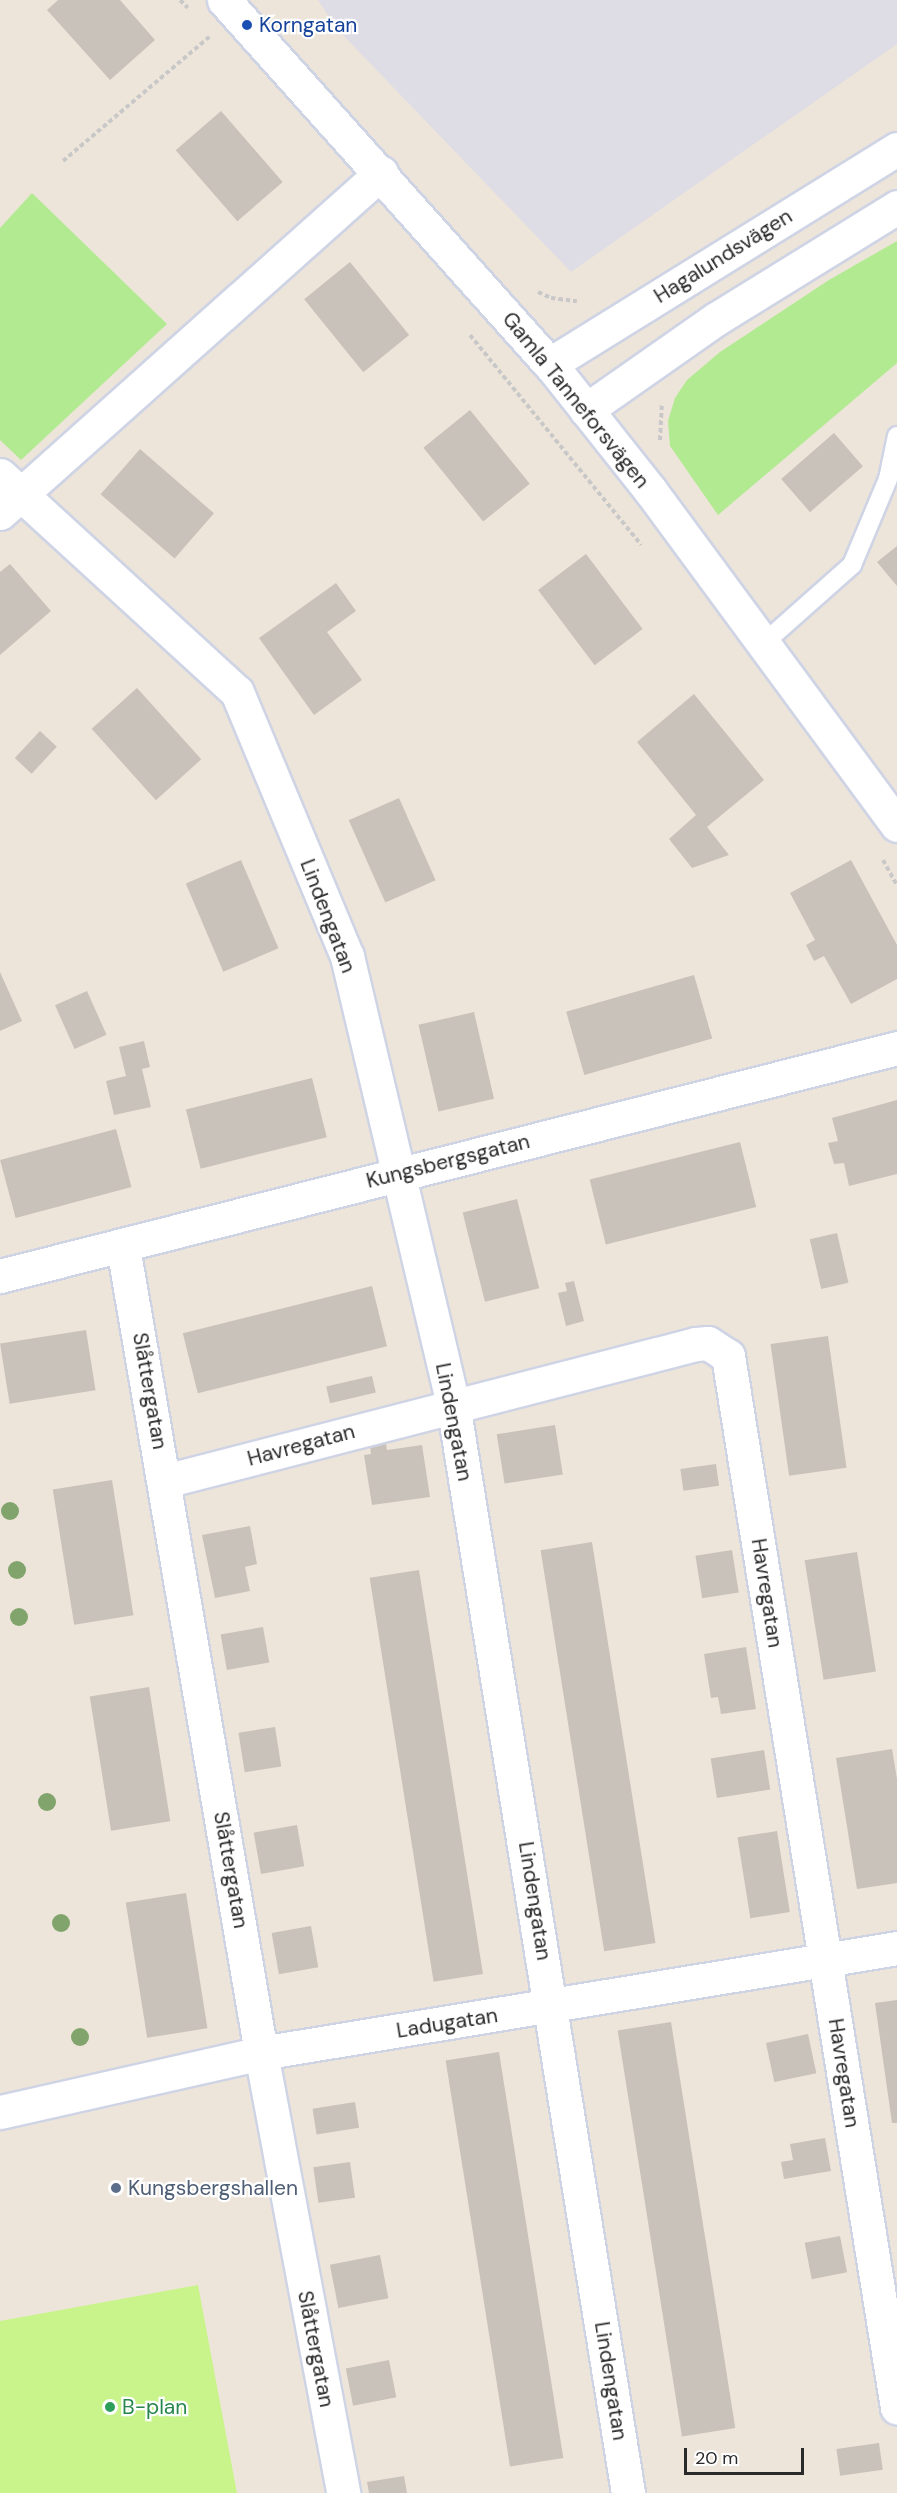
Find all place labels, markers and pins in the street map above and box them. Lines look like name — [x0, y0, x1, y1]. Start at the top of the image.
place label: Korngatan — [259, 12, 357, 38]
marker: Korngatan — [240, 18, 254, 32]
place label: Kungsbergshallen — [128, 2175, 298, 2201]
marker: Kungsbergshallen — [109, 2181, 123, 2195]
place label: B-plan — [122, 2394, 187, 2420]
marker: B-plan — [103, 2400, 117, 2414]

